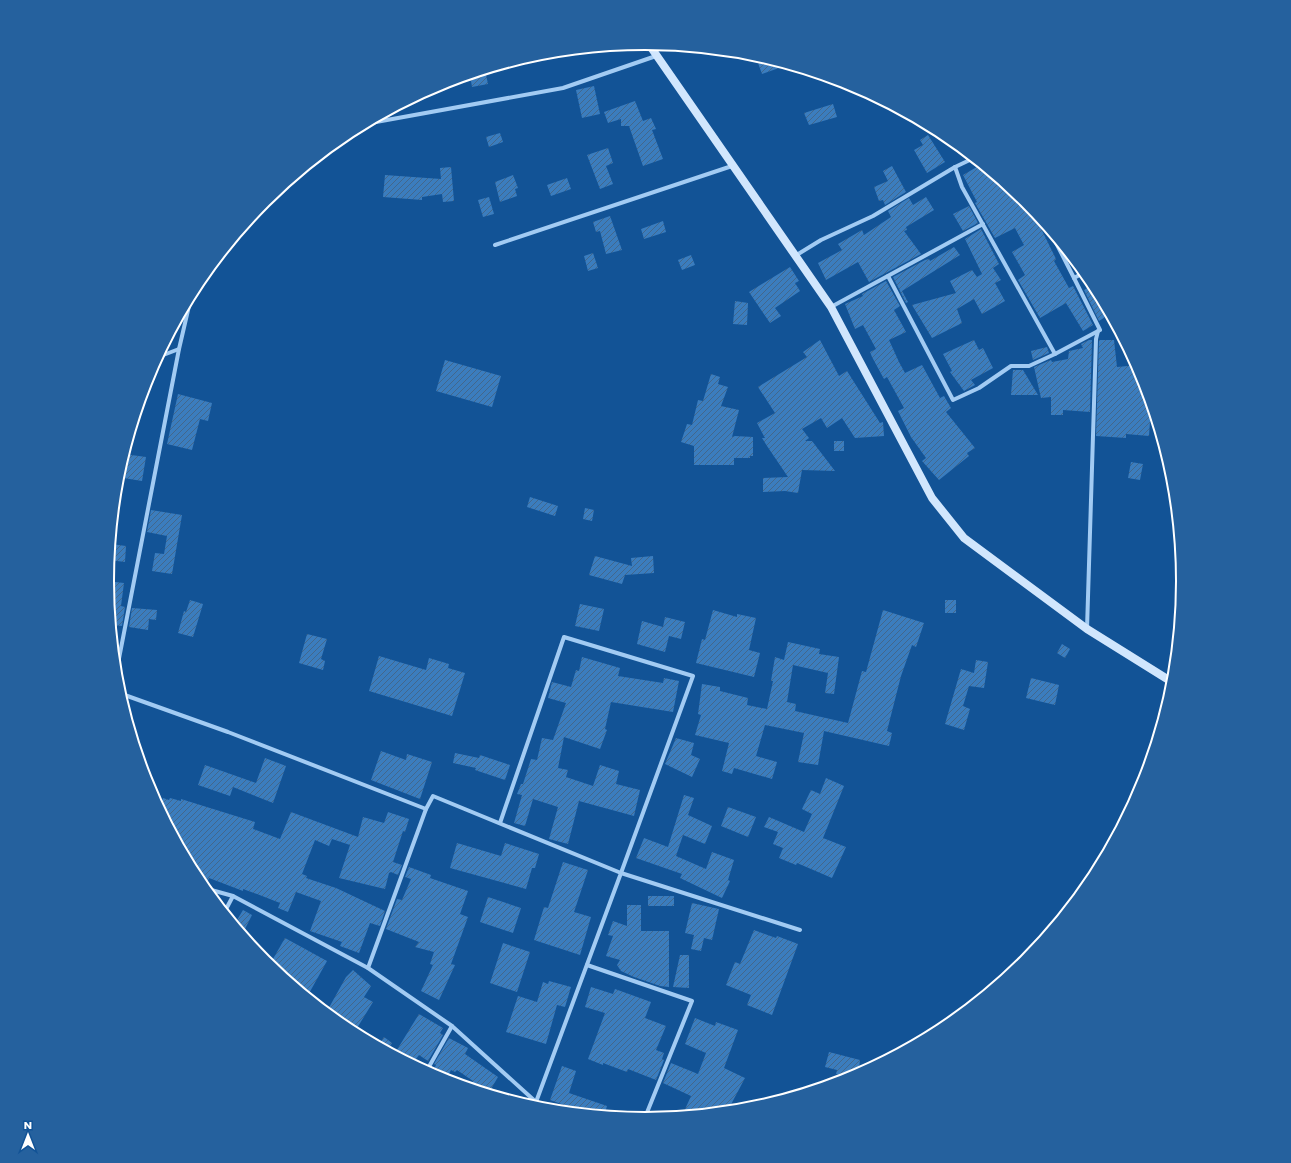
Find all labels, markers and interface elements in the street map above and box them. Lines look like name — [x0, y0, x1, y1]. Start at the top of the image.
north arrow — [8, 1115, 48, 1155]
text: N — [24, 1117, 32, 1133]

